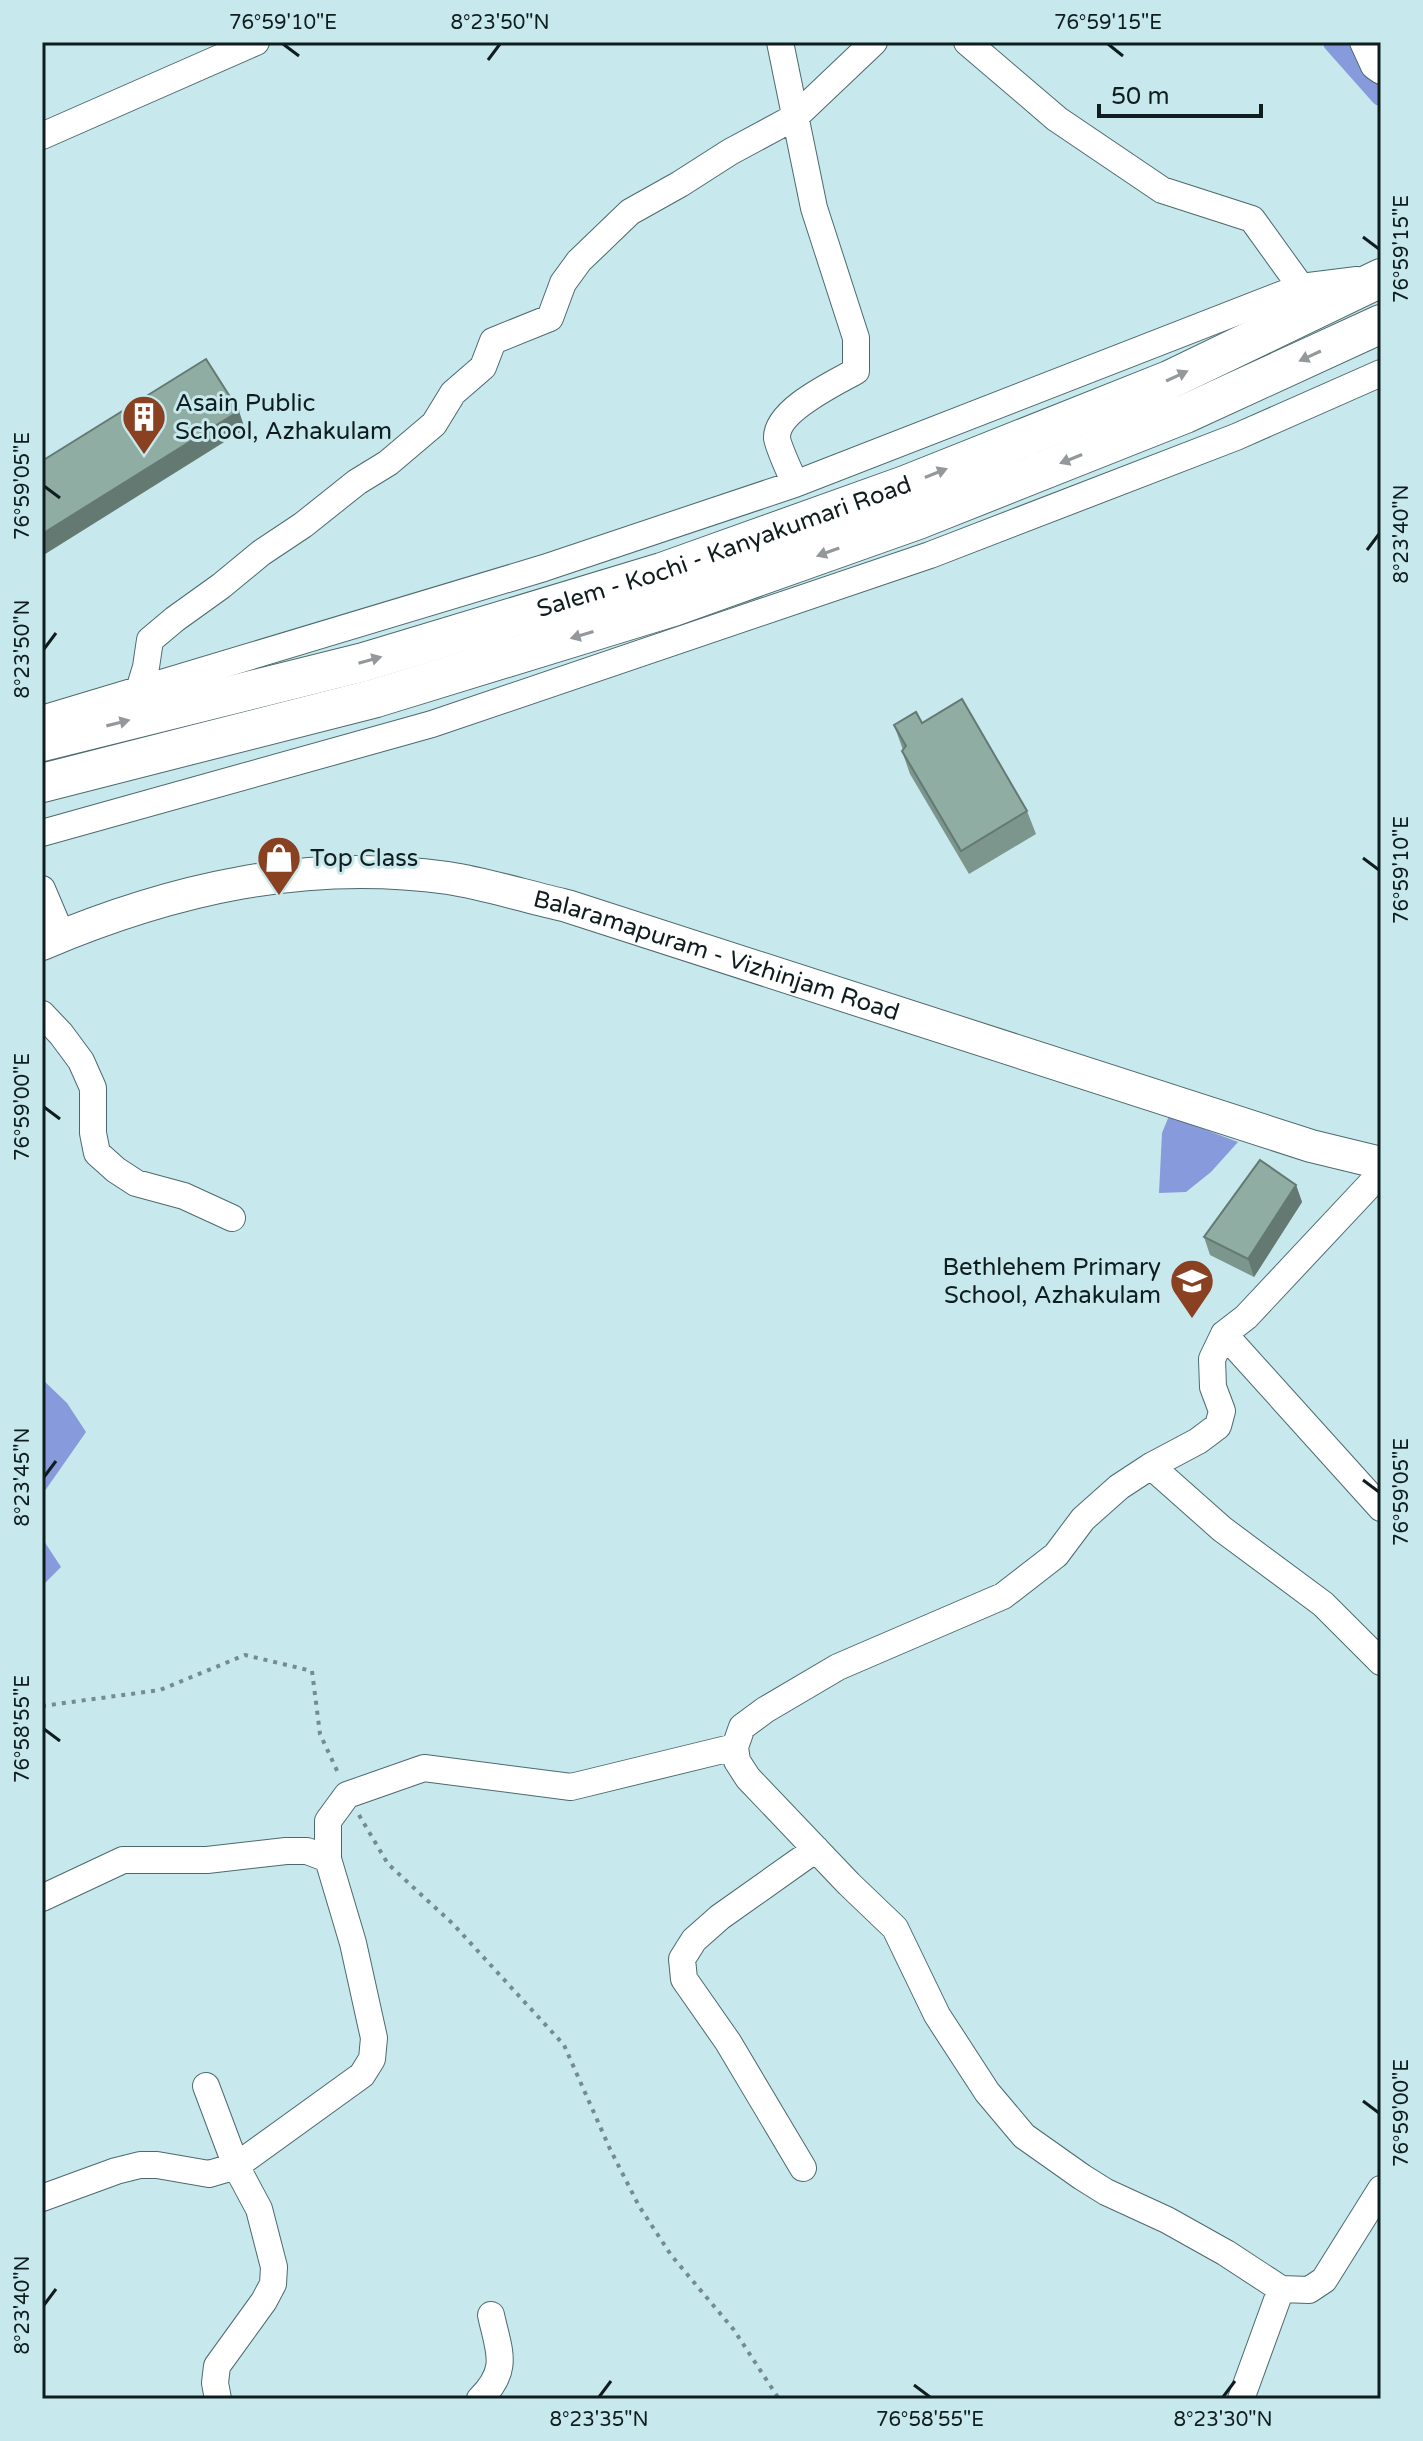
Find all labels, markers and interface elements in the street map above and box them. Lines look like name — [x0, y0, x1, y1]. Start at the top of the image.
text: 76°59'10"E — [229, 11, 337, 35]
text: 8°23'50"N — [450, 11, 550, 35]
text: 76°59'15"E — [1054, 11, 1162, 35]
scale bar — [1099, 68, 1261, 118]
text: 50 m — [1111, 82, 1169, 111]
text: 76°59'15"E — [1390, 195, 1414, 303]
one-way arrow — [1298, 350, 1322, 363]
one-way arrow — [1165, 370, 1189, 383]
place label: Asain Public School, Azhakulam — [175, 389, 392, 446]
building icon: Asain Public School, Azhakulam — [120, 393, 168, 456]
text: 76°59'05"E — [11, 432, 35, 540]
one-way arrow — [1059, 453, 1083, 466]
one-way arrow — [924, 466, 948, 479]
street label: Salem - Kochi - Kanyakumari Road — [533, 470, 915, 624]
text: 8°23'40"N — [1390, 484, 1414, 584]
one-way arrow — [816, 546, 840, 559]
text: 8°23'50"N — [11, 599, 35, 699]
one-way arrow — [570, 629, 594, 642]
one-way arrow — [358, 653, 382, 666]
one-way arrow — [105, 716, 130, 729]
text: 76°59'10"E — [1390, 816, 1414, 924]
shop icon: Top Class — [255, 834, 303, 897]
place label: Top Class — [310, 844, 418, 873]
street label: Balaramapuram - Vizhinjam Road — [530, 884, 903, 1027]
text: 76°59'00"E — [11, 1053, 35, 1161]
place label: Bethlehem Primary School, Azhakulam — [942, 1253, 1161, 1310]
school or university icon: Bethlehem Primary School, Azhakulam — [1168, 1257, 1216, 1320]
text: 8°23'45"N — [11, 1427, 35, 1527]
text: 76°59'05"E — [1390, 1438, 1414, 1546]
text: 76°58'55"E — [11, 1675, 35, 1783]
text: 76°59'00"E — [1390, 2059, 1414, 2167]
text: 8°23'40"N — [11, 2255, 35, 2355]
text: 8°23'35"N — [549, 2408, 649, 2432]
text: 76°58'55"E — [876, 2408, 984, 2432]
text: 8°23'30"N — [1173, 2408, 1273, 2432]

